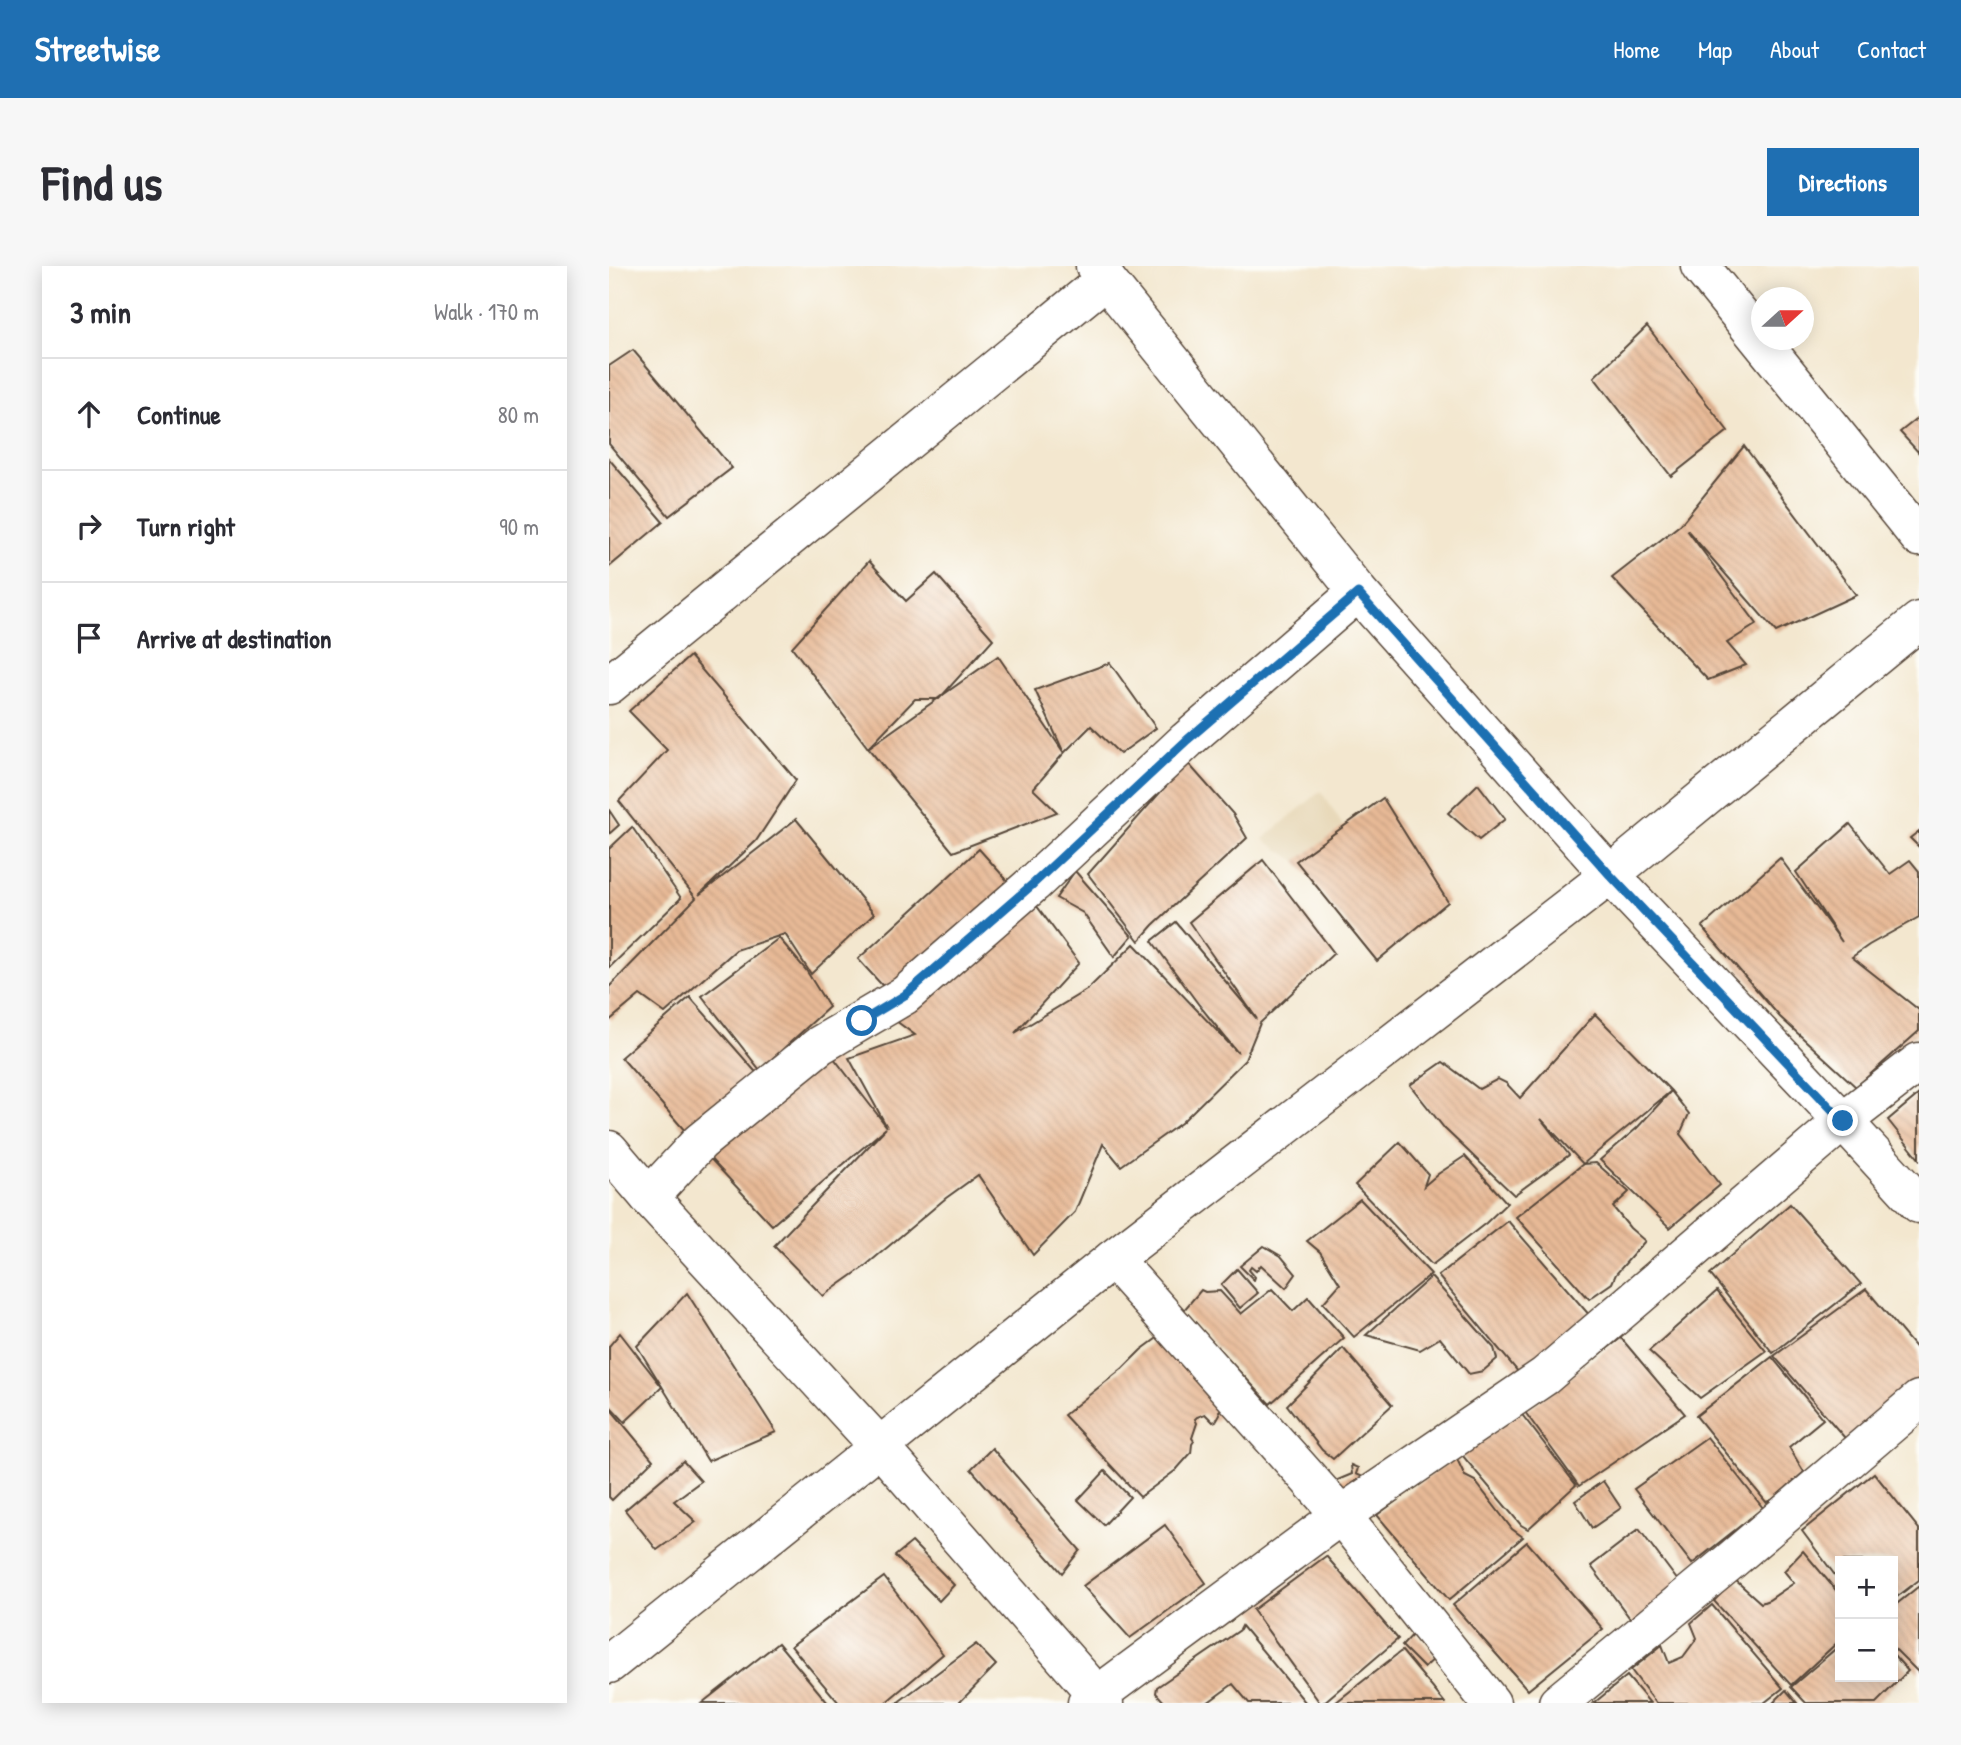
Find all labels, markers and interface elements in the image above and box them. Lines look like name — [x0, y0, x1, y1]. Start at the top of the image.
text: Streetwise — [35, 27, 160, 71]
text: Home — [1613, 33, 1660, 65]
text: Map — [1698, 33, 1732, 65]
text: About — [1770, 33, 1819, 65]
text: Contact — [1857, 33, 1926, 65]
button: Directions — [1767, 148, 1919, 216]
text: Find us — [42, 149, 162, 215]
north arrow — [1751, 287, 1814, 350]
text: 3 min — [70, 292, 131, 332]
text: Walk · 170 m — [434, 296, 539, 327]
icon: ahead — [70, 395, 108, 433]
text: Continue — [137, 397, 221, 432]
text: 80 m — [498, 399, 539, 430]
icon: right — [70, 507, 108, 545]
text: Turn right — [137, 509, 235, 544]
text: 90 m — [499, 511, 539, 542]
icon: arrive — [70, 619, 108, 657]
text: Arrive at destination — [137, 621, 332, 656]
route start — [846, 1005, 877, 1036]
route end — [1827, 1105, 1858, 1136]
map controls — [1835, 1556, 1898, 1682]
button: + — [1835, 1556, 1898, 1619]
button: − — [1835, 1619, 1898, 1682]

